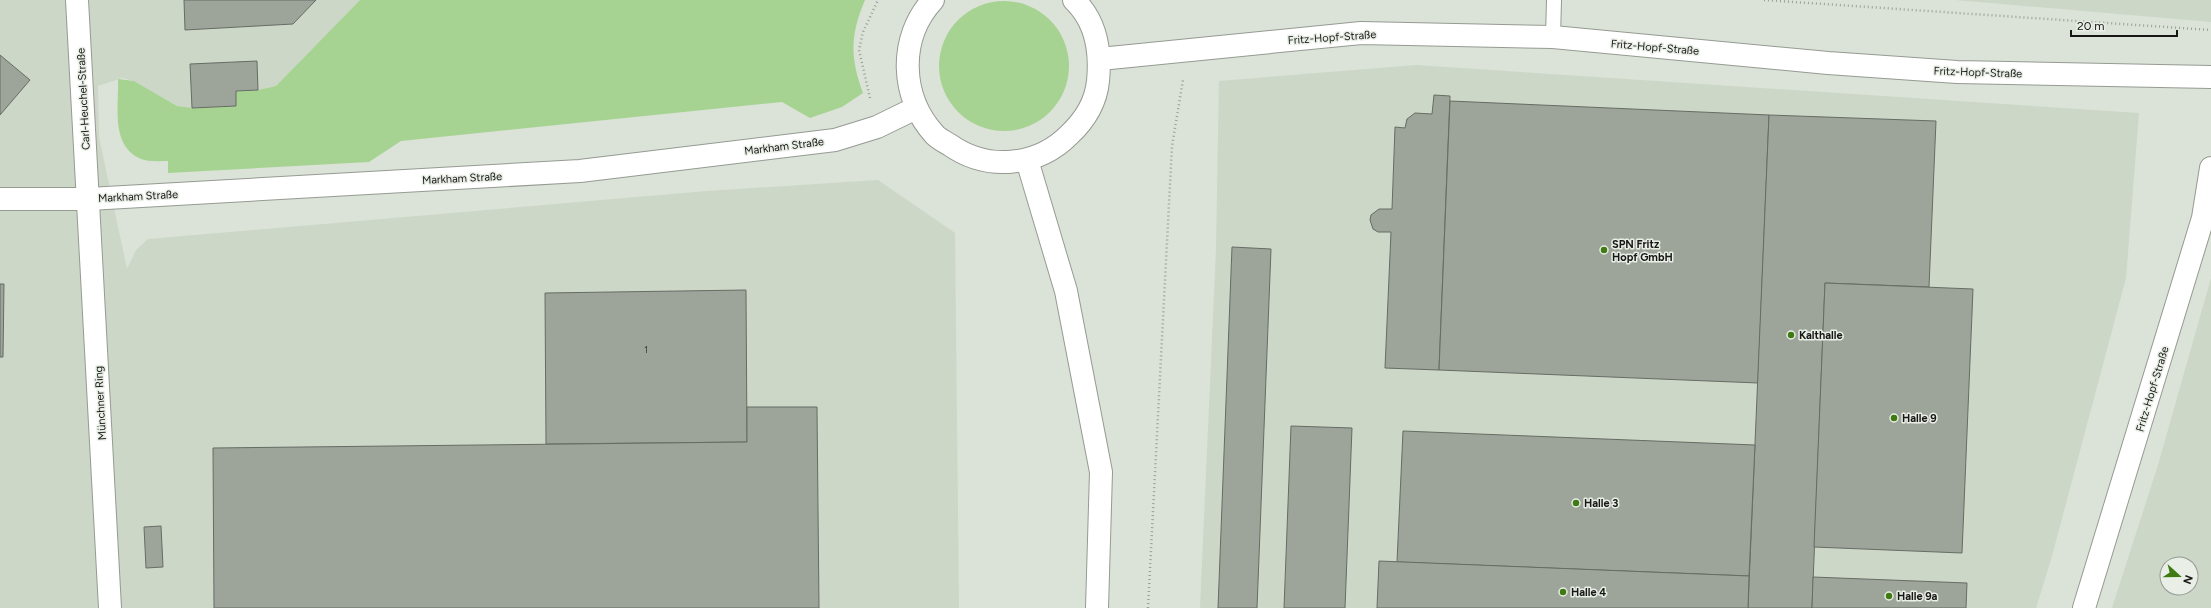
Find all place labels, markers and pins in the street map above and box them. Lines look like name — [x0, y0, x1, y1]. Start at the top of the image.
place label: SPN Fritz Hopf GmbH — [1612, 238, 1673, 264]
marker: SPN Fritz Hopf GmbH — [1599, 245, 1609, 255]
place label: Kalthalle — [1799, 329, 1843, 342]
marker: Kalthalle — [1786, 330, 1796, 340]
place label: Halle 9 — [1902, 412, 1937, 425]
marker: Halle 9 — [1889, 413, 1899, 423]
place label: Halle 3 — [1584, 497, 1618, 510]
marker: Halle 3 — [1571, 498, 1581, 508]
place label: Halle 4 — [1571, 586, 1606, 599]
marker: Halle 4 — [1558, 587, 1568, 597]
place label: Halle 9a — [1897, 590, 1938, 603]
marker: Halle 9a — [1884, 591, 1894, 601]

